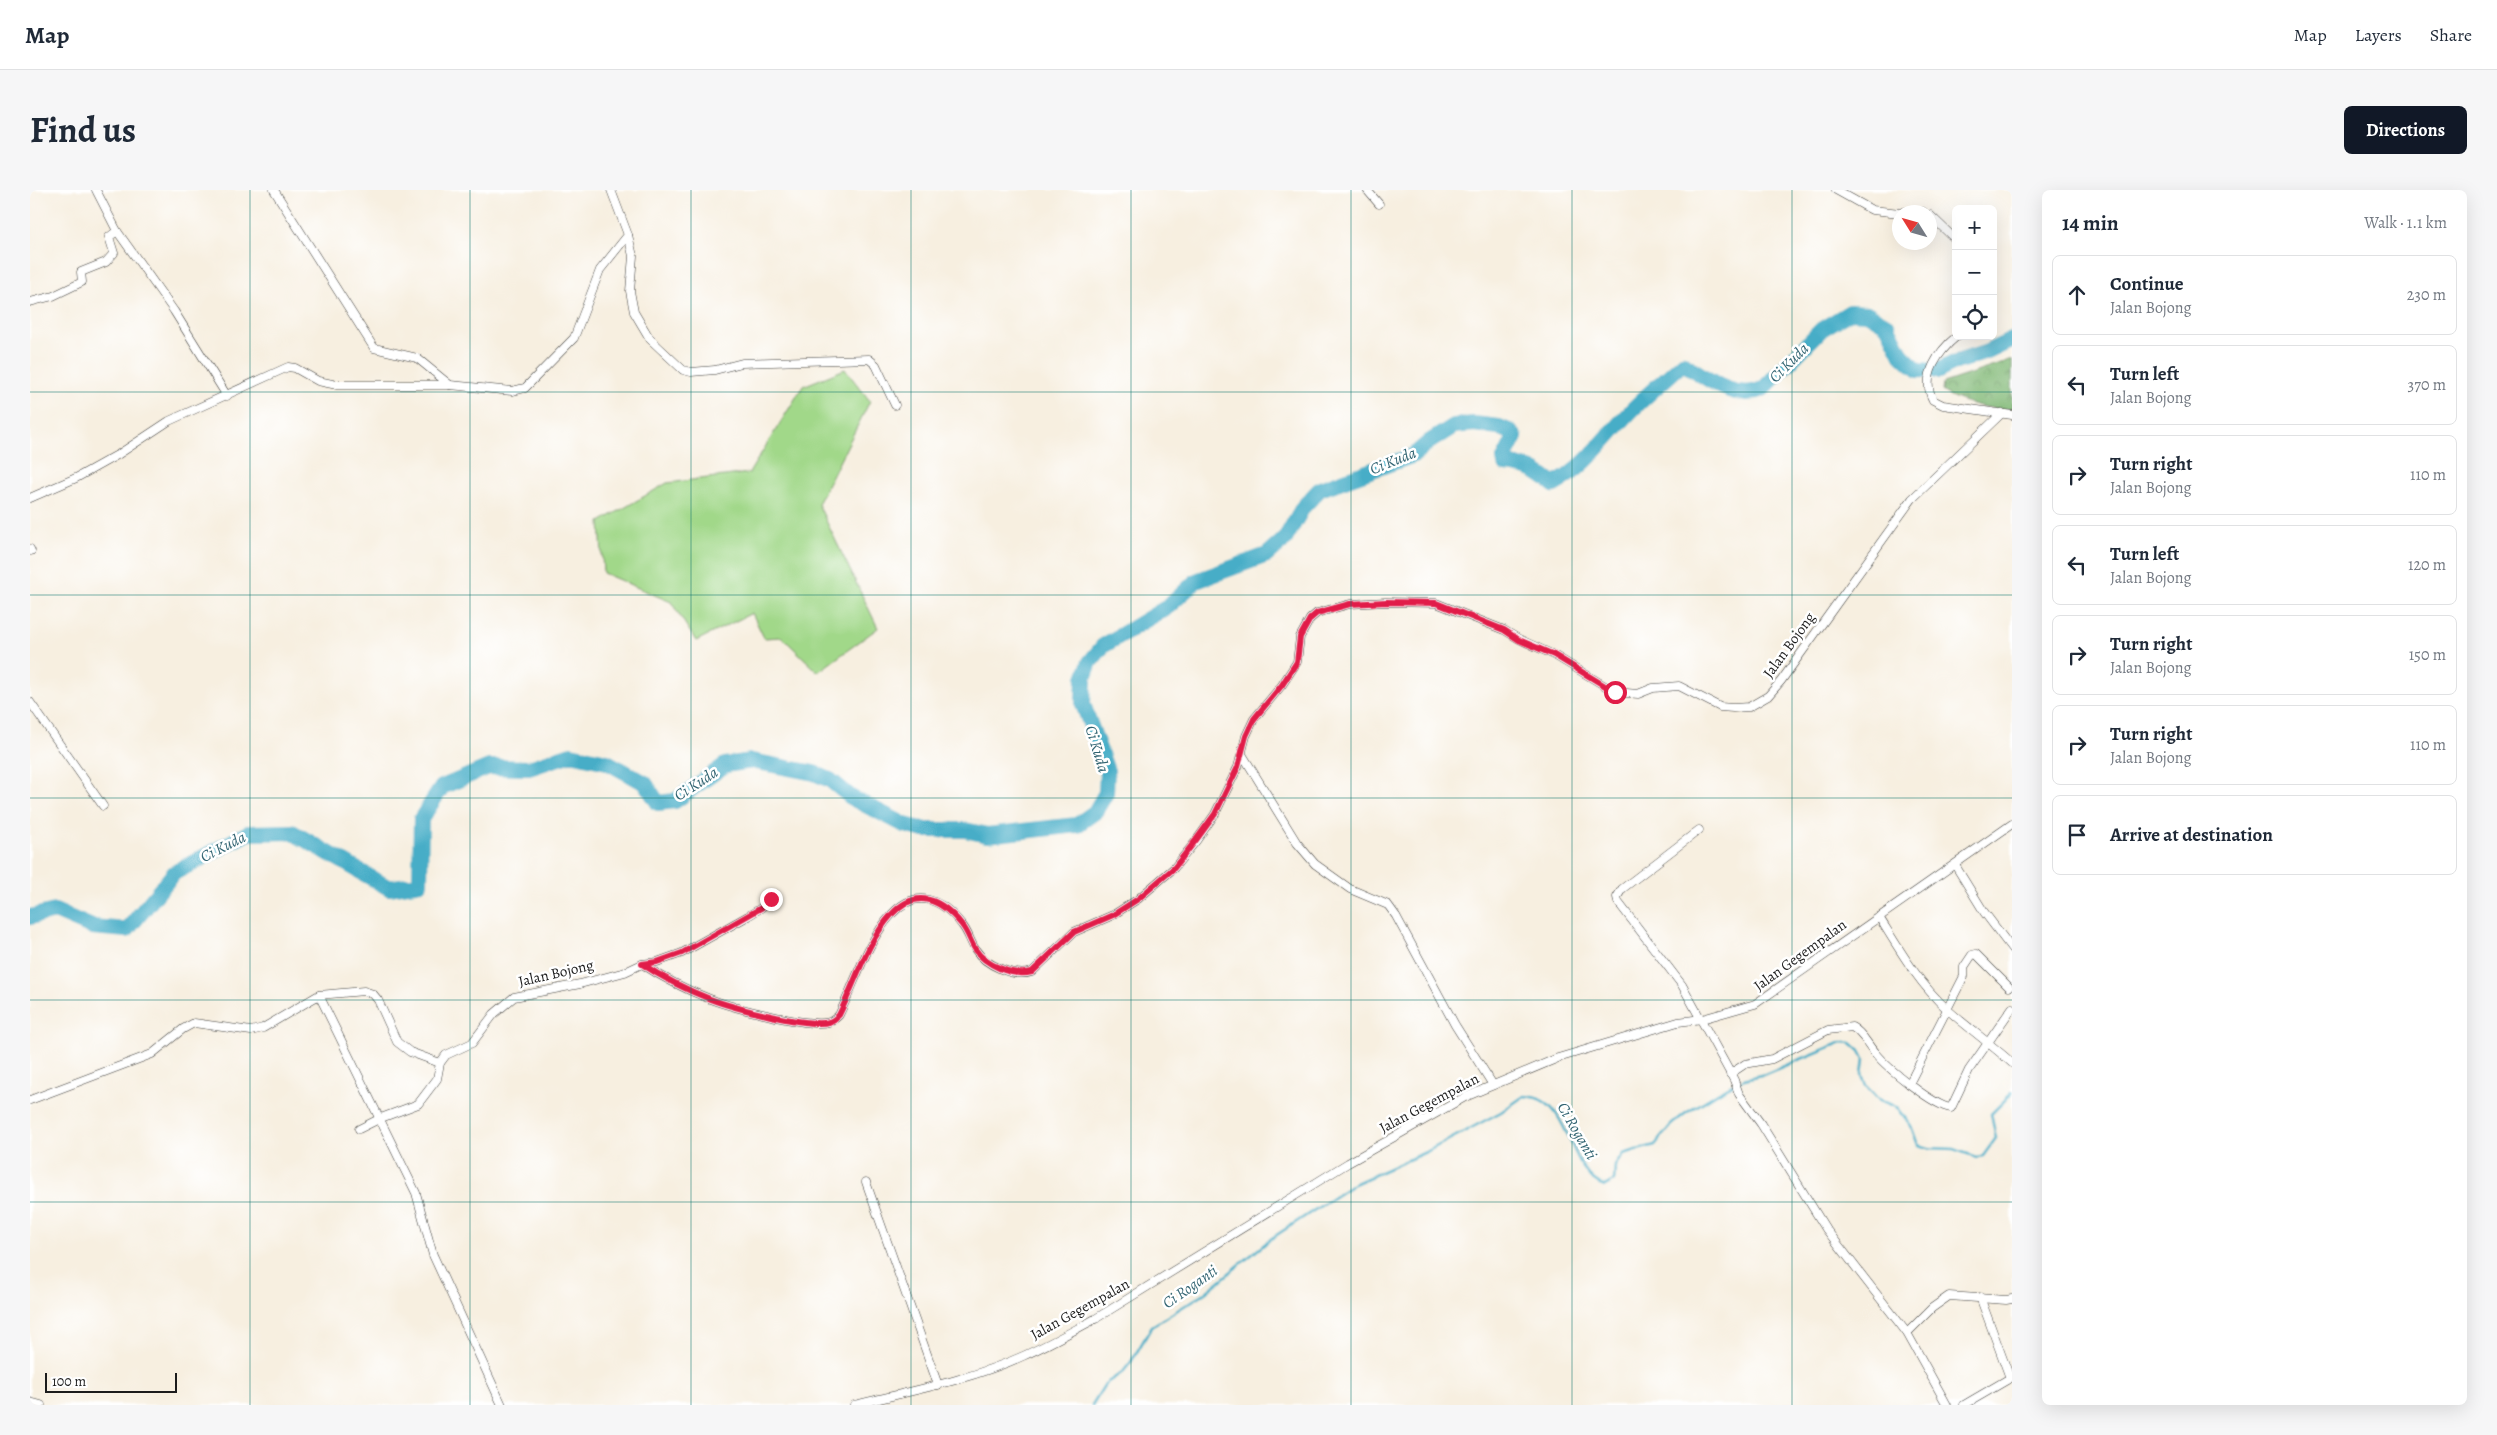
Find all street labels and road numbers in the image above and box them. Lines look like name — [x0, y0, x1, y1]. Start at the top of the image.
street label: Jalan Bojong — [1758, 608, 1820, 682]
street label: Jalan Gegempalan — [1750, 915, 1850, 995]
street label: Jalan Bojong — [516, 955, 596, 991]
street label: Jalan Gegempalan — [1376, 1068, 1482, 1138]
street label: Jalan Gegempalan — [1027, 1274, 1133, 1344]

